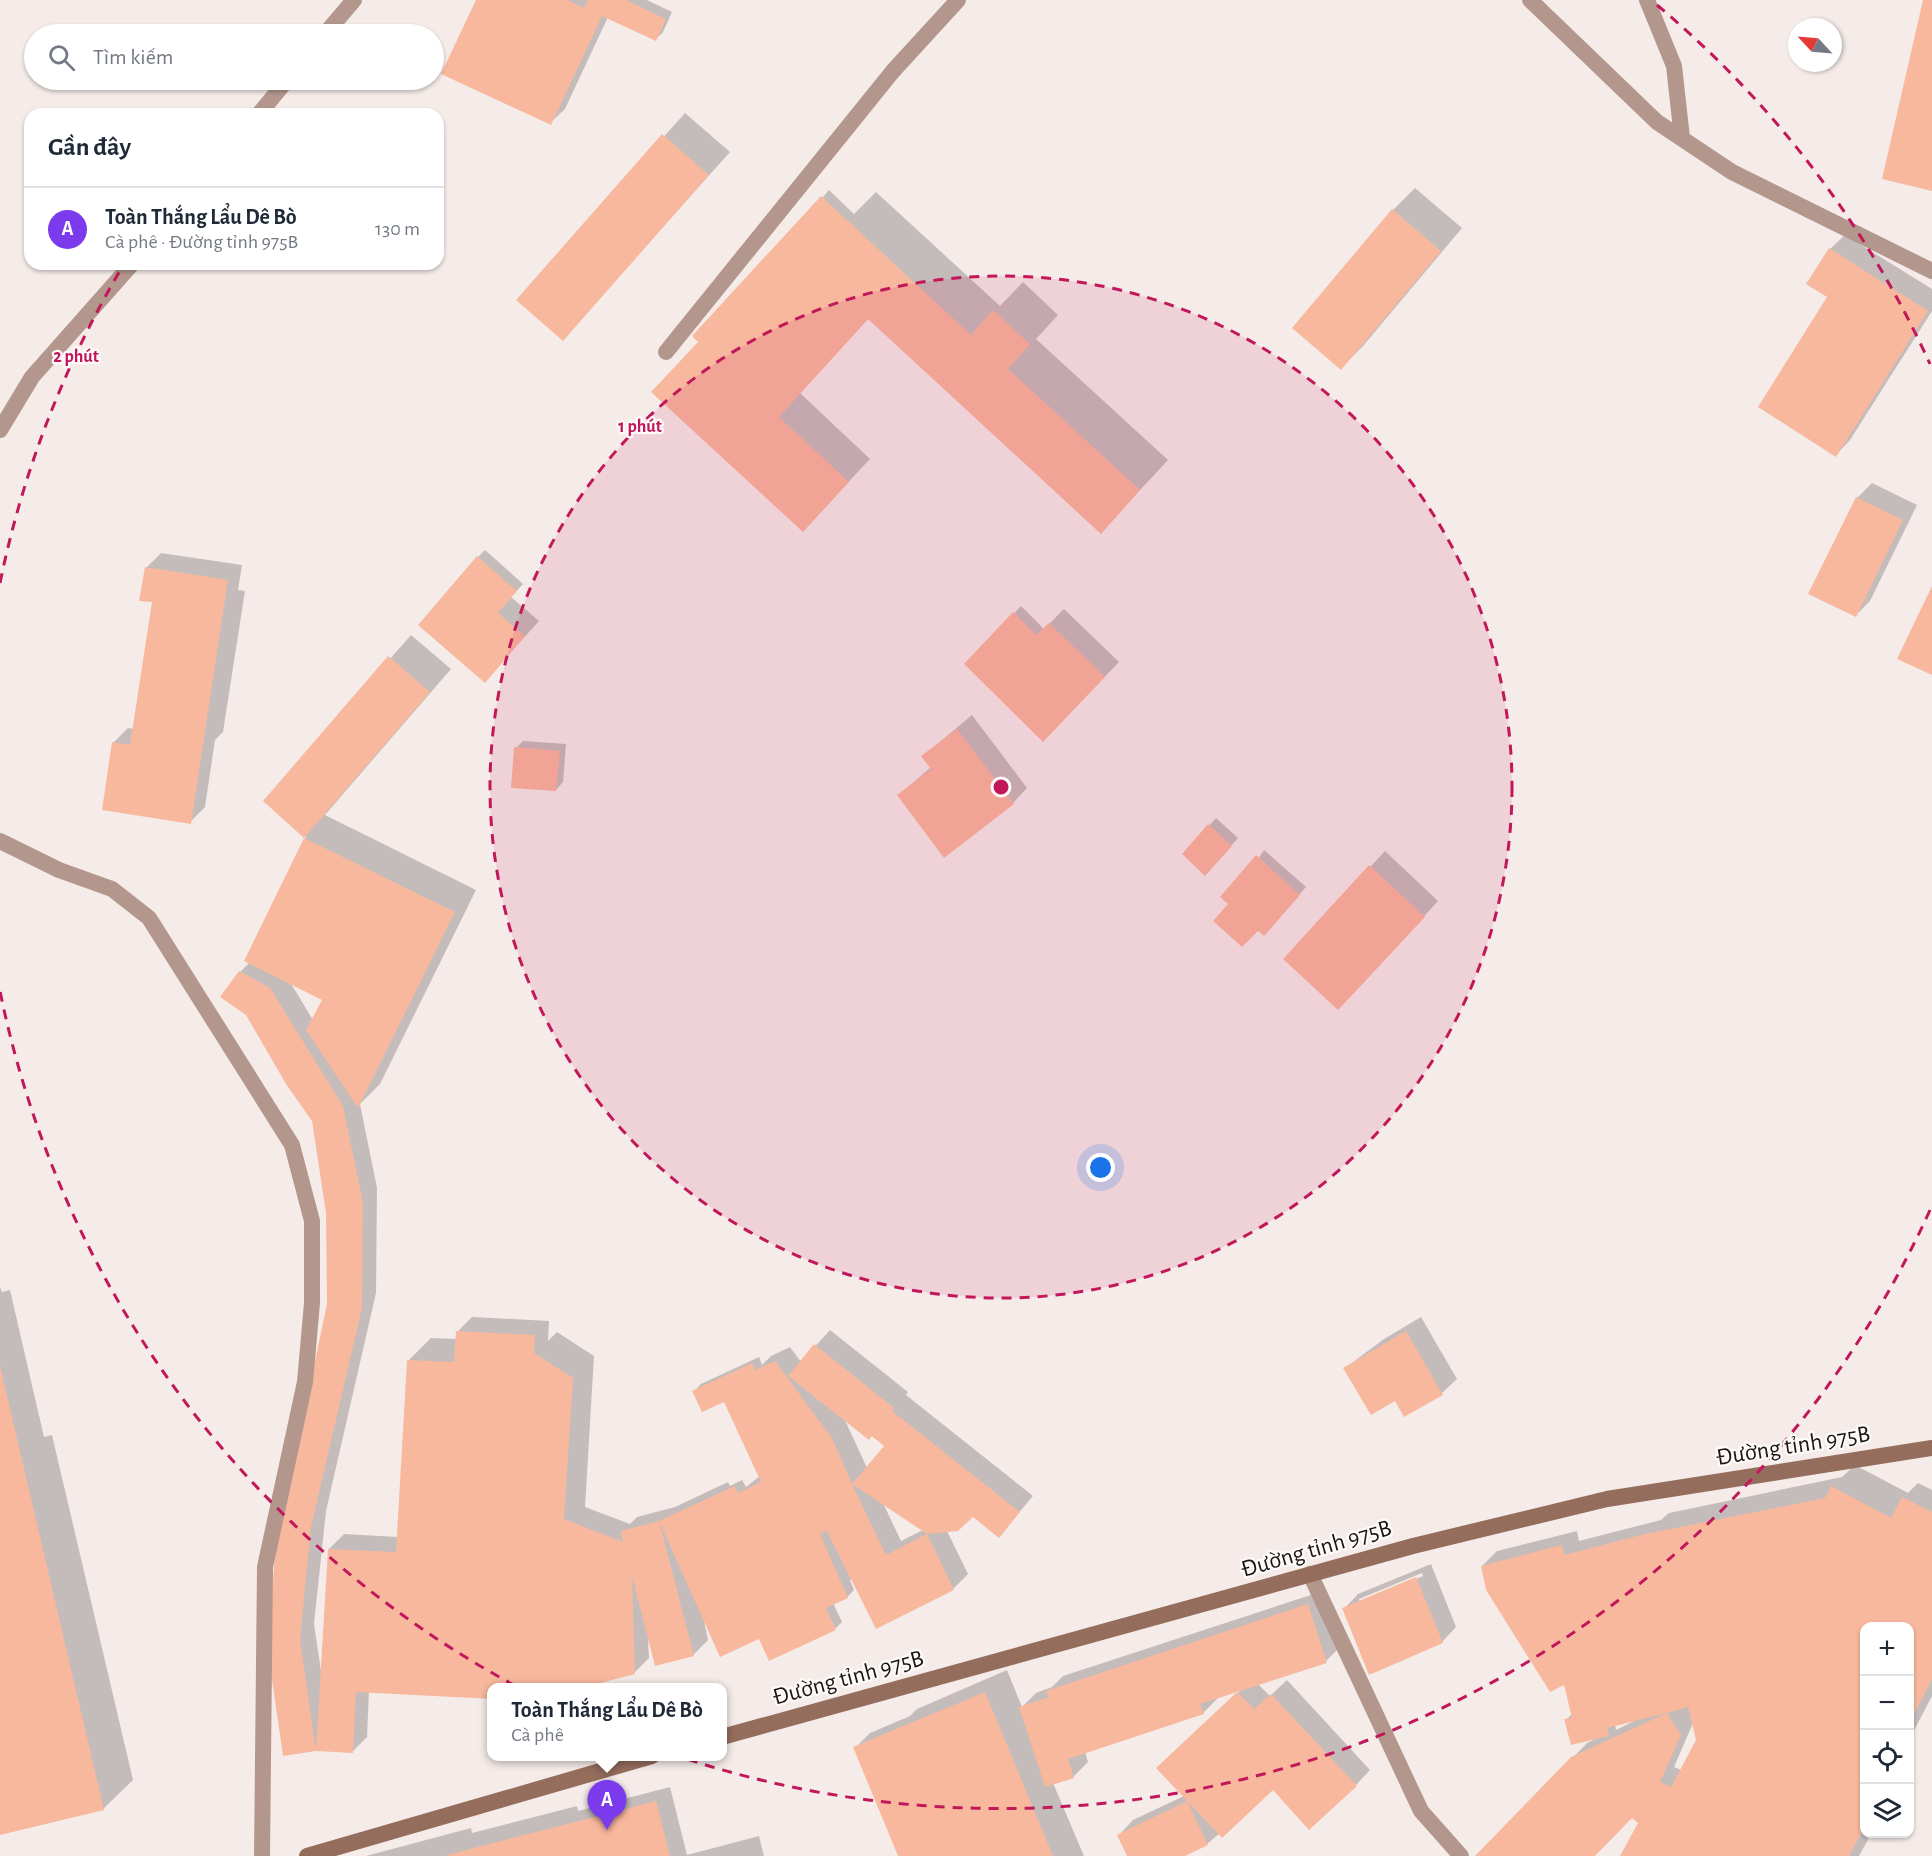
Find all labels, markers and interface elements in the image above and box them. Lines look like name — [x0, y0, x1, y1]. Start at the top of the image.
north arrow — [1788, 18, 1842, 72]
search box — [24, 24, 444, 90]
icon: search — [45, 41, 78, 74]
text: Tìm kiếm — [93, 46, 173, 68]
text: Gần đây — [48, 134, 131, 160]
text: Toàn Thắng Lẩu Dê Bò — [105, 206, 297, 228]
text: A — [62, 219, 74, 239]
text: 130 m — [375, 219, 420, 239]
text: Cà phê · Đường tỉnh 975B — [105, 232, 298, 252]
text: 2 phút — [53, 348, 99, 366]
text: 1 phút — [618, 418, 662, 436]
centre of rings — [991, 777, 1011, 797]
your location — [1086, 1153, 1115, 1182]
street label: Đường tỉnh 975B — [1715, 1422, 1872, 1470]
street label: Đường tỉnh 975B — [1238, 1516, 1394, 1582]
map controls — [1860, 1622, 1914, 1838]
button: + — [1860, 1622, 1914, 1676]
street label: Đường tỉnh 975B — [770, 1646, 926, 1710]
button: − — [1860, 1676, 1914, 1730]
popup — [487, 1683, 727, 1761]
text: Toàn Thắng Lẩu Dê Bò — [511, 1699, 703, 1721]
text: Cà phê — [511, 1725, 564, 1745]
button: locate — [1860, 1730, 1914, 1784]
pin: A — [588, 1780, 626, 1830]
button: layers — [1860, 1784, 1914, 1838]

